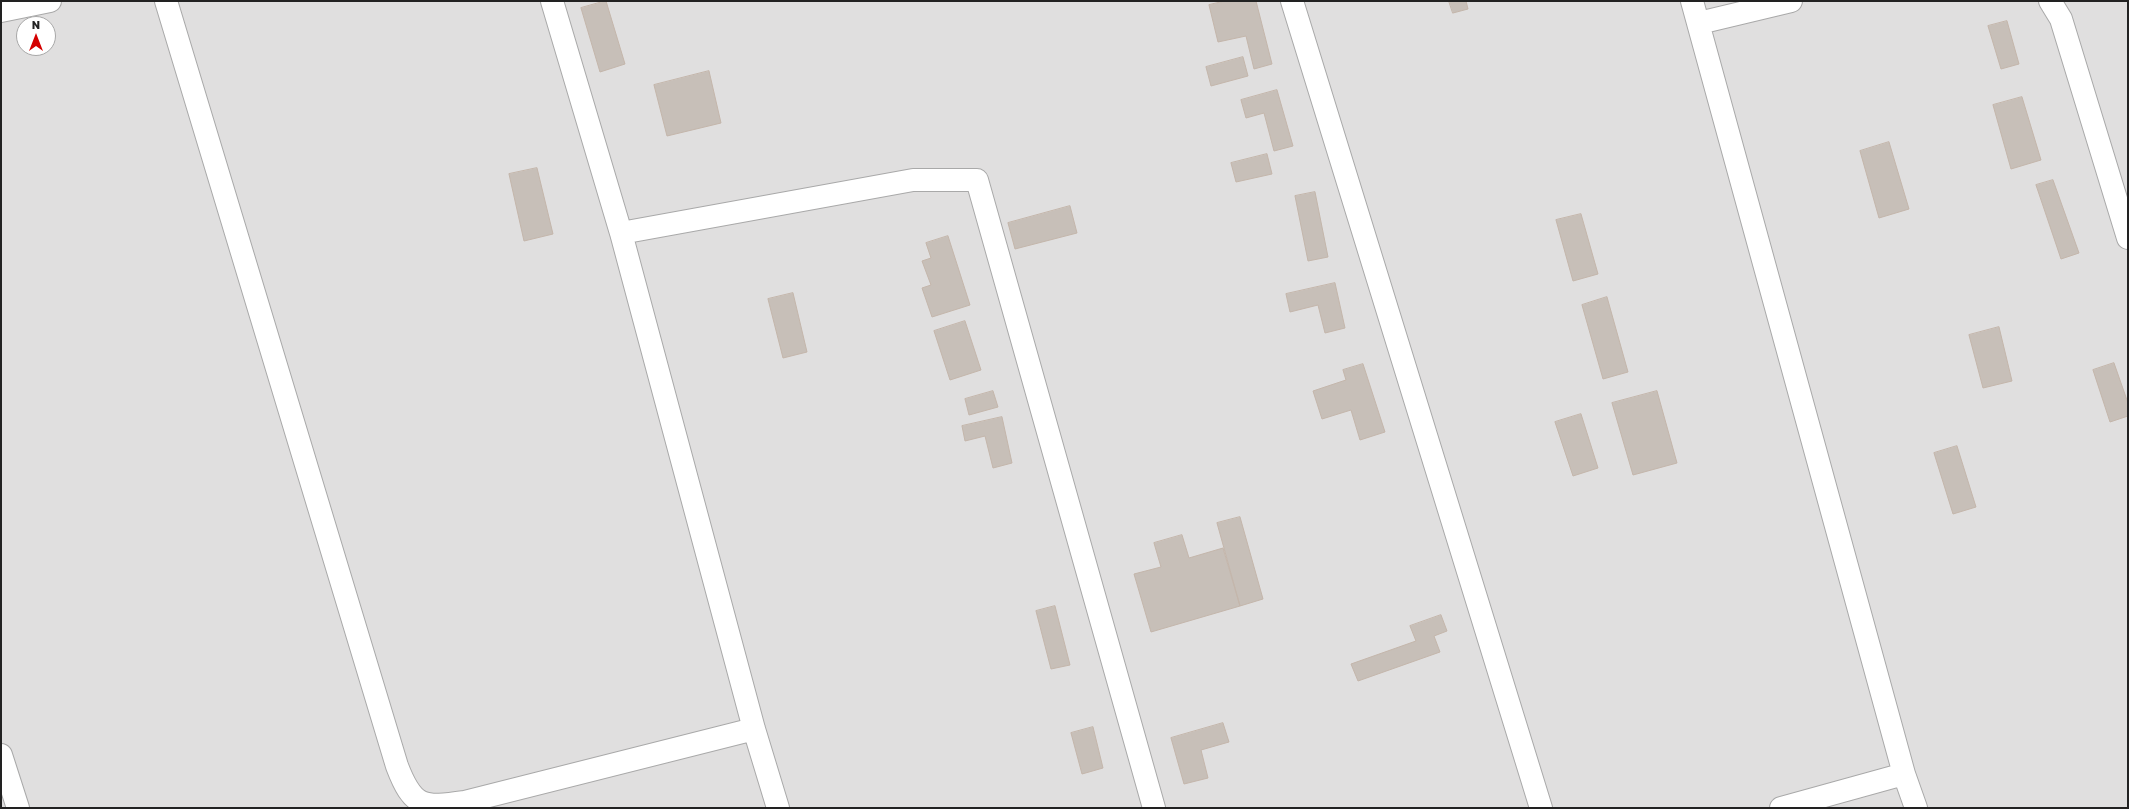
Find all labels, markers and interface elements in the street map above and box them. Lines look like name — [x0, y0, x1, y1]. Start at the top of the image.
north arrow — [16, 16, 56, 56]
text: N — [32, 18, 40, 31]

